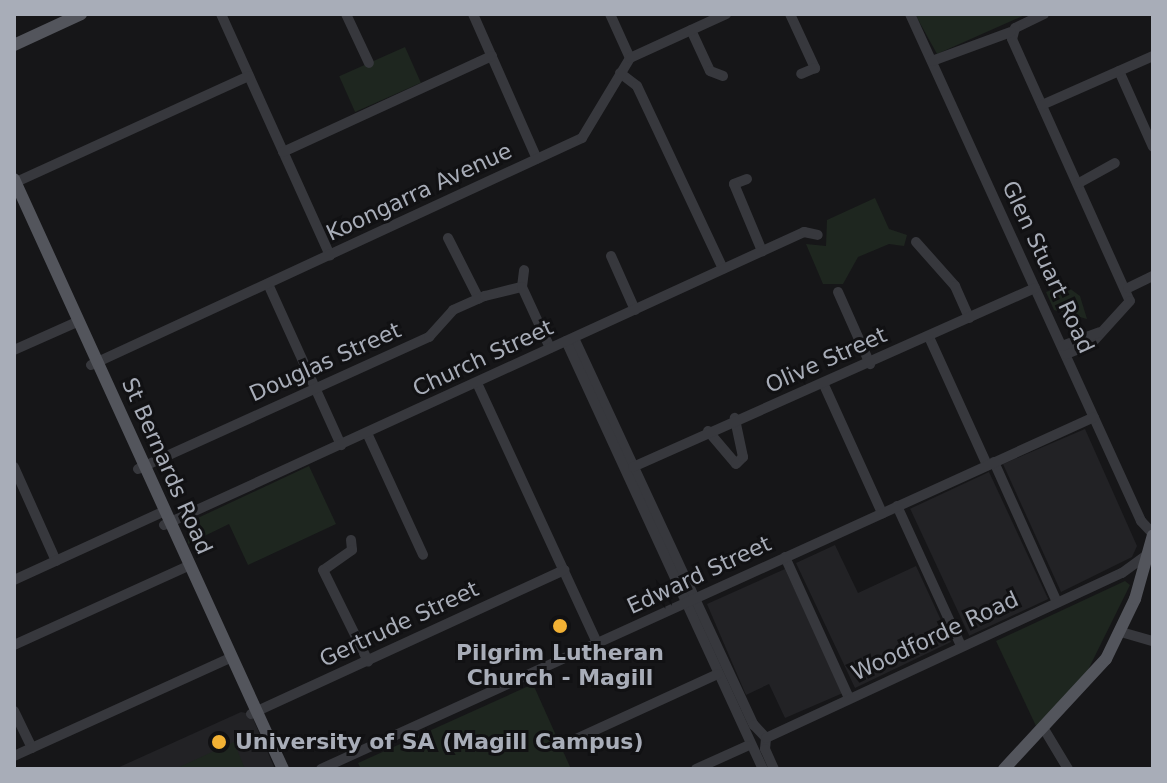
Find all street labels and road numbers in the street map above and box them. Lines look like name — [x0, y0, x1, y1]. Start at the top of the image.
street label: Koongarra Avenue — [322, 137, 516, 247]
street label: Glen Stuart Road — [996, 176, 1100, 358]
street label: Church Street — [409, 314, 557, 402]
street label: Douglas Street — [245, 317, 405, 407]
street label: Olive Street — [761, 322, 891, 398]
street label: St Bernards Road — [116, 374, 218, 558]
street label: Edward Street — [623, 530, 775, 620]
street label: Gertrude Street — [315, 576, 483, 672]
street label: Woodforde Road — [847, 586, 1023, 686]

